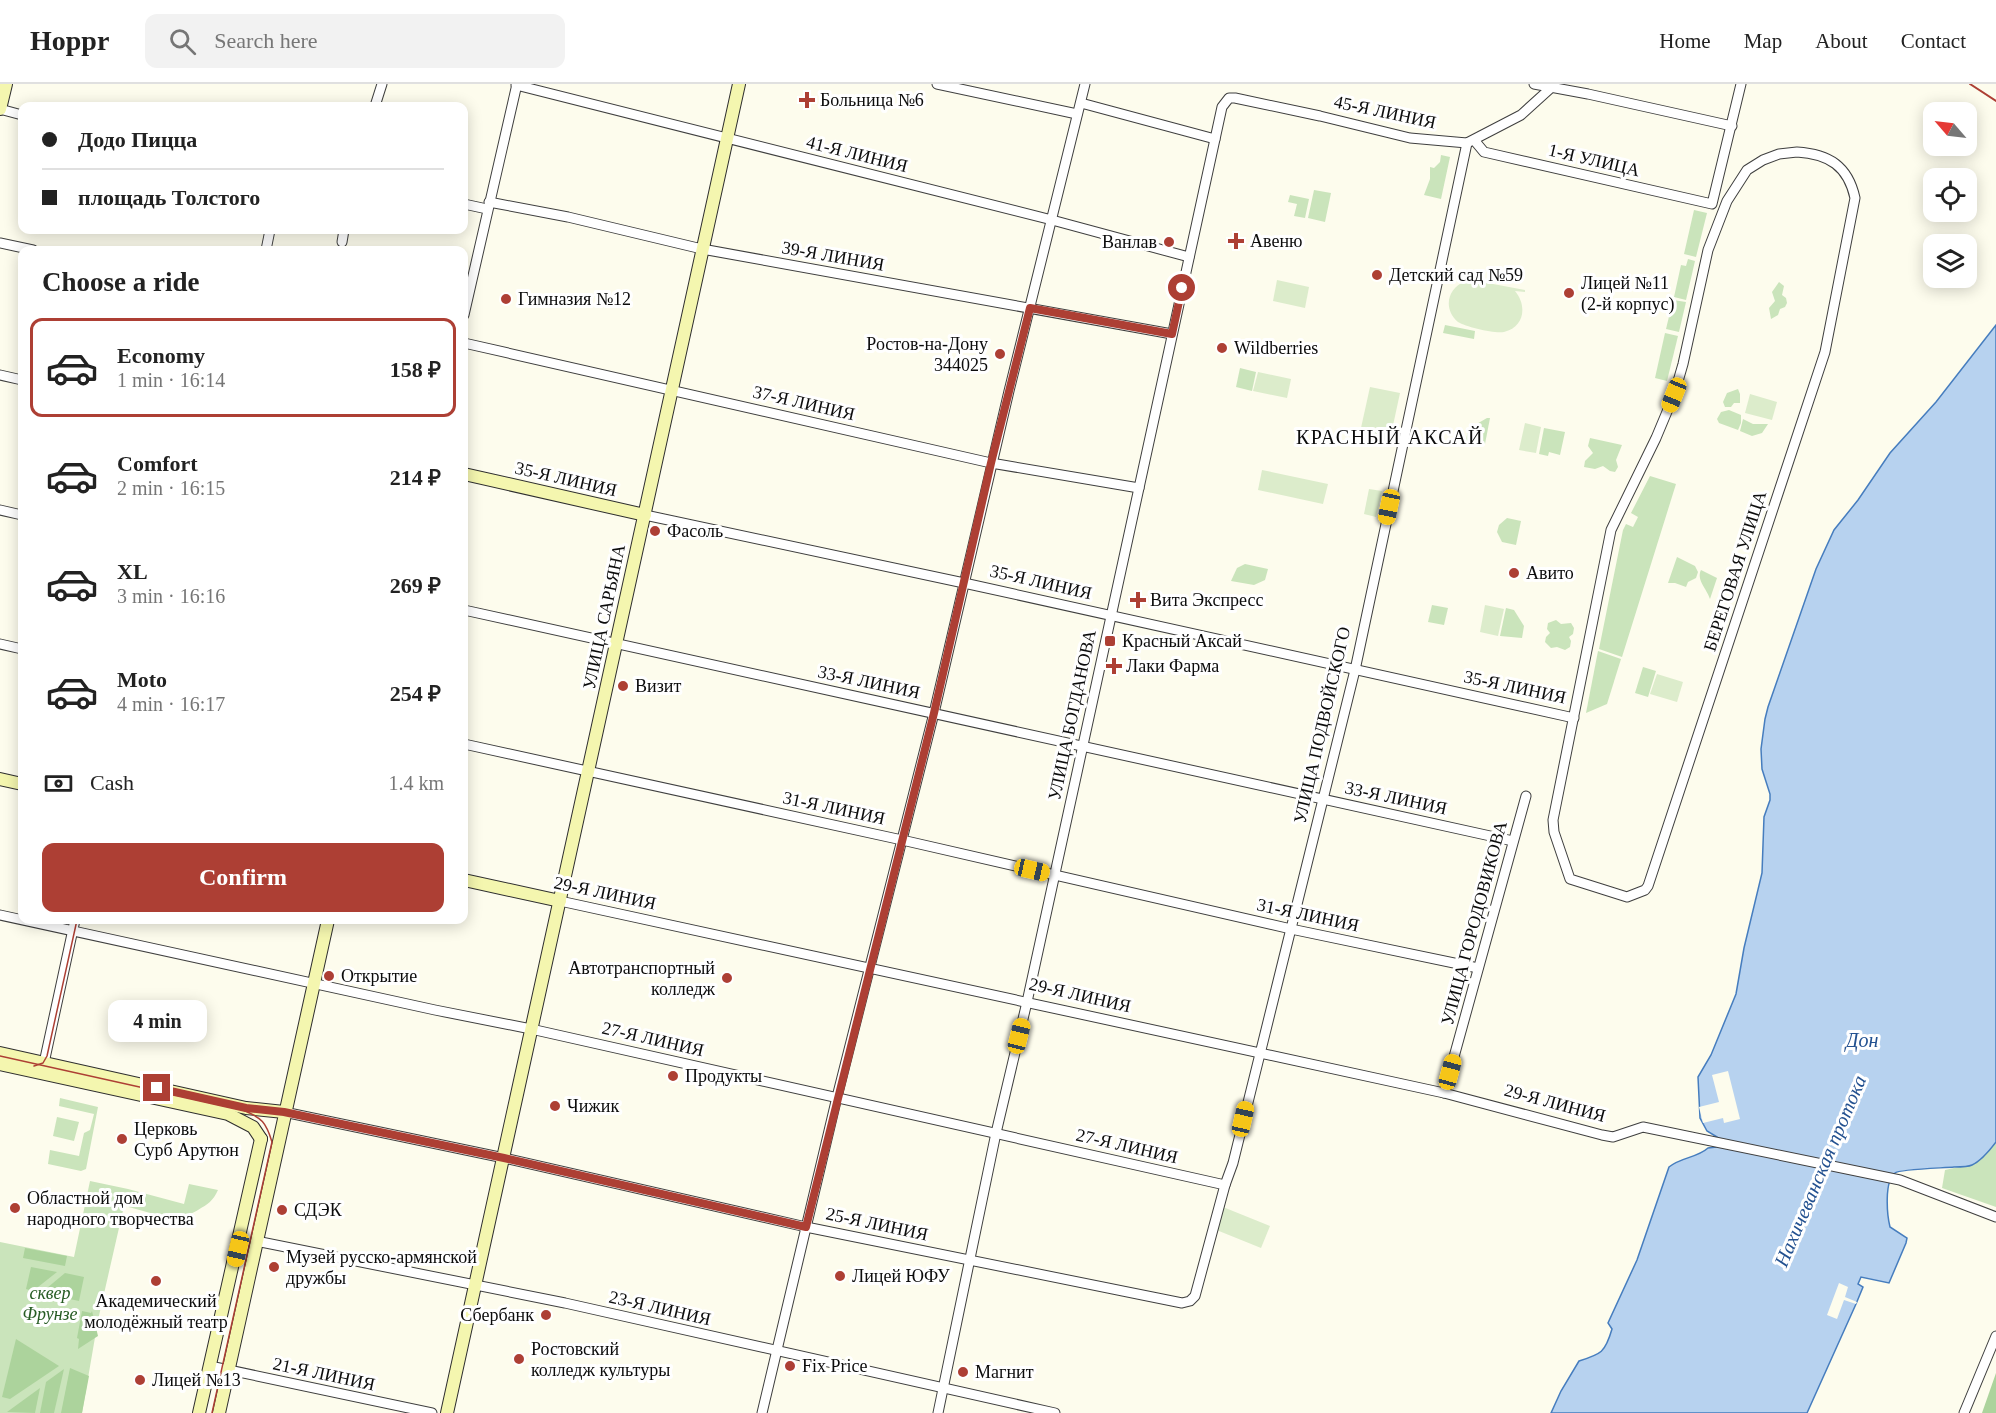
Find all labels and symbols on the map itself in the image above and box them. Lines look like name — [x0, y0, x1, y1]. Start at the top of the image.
place label: Больница №6 — [820, 90, 924, 110]
marker: Больница №6 — [798, 91, 816, 109]
street label: 45-Я ЛИНИЯ — [1332, 91, 1438, 133]
north arrow — [1923, 102, 1977, 156]
street label: 41-Я ЛИНИЯ — [804, 132, 910, 176]
street label: 1-Я УЛИЦА — [1546, 140, 1642, 180]
place label: Авеню — [1250, 231, 1302, 251]
place label: Ванлав — [1102, 232, 1157, 252]
marker: Авеню — [1227, 232, 1245, 250]
marker: Ванлав — [1162, 235, 1176, 249]
street label: 39-Я ЛИНИЯ — [780, 237, 886, 275]
place label: Детский сад №59 — [1389, 265, 1523, 285]
marker: Детский сад №59 — [1370, 268, 1384, 282]
place label: Лицей №11 (2-й корпус) — [1581, 273, 1675, 315]
route start — [1168, 274, 1195, 301]
marker: Лицей №11 (2-й корпус) — [1562, 286, 1576, 300]
place label: Гимназия №12 — [518, 289, 631, 309]
marker: Гимназия №12 — [499, 292, 513, 306]
place label: Ростов-на-Дону 344025 — [866, 334, 988, 375]
place label: Wildberries — [1234, 338, 1318, 358]
marker: Wildberries — [1215, 341, 1229, 355]
marker: Ростов-на-Дону 344025 — [993, 347, 1007, 361]
car — [1659, 375, 1689, 415]
street label: 37-Я ЛИНИЯ — [751, 382, 857, 424]
district label: КРАСНЫЙ АКСАЙ — [1296, 426, 1484, 448]
street label: 35-Я ЛИНИЯ — [513, 458, 619, 500]
car — [1376, 488, 1402, 526]
street label: БЕРЕГОВАЯ УЛИЦА — [1700, 488, 1770, 654]
place label: Фасоль — [667, 521, 723, 541]
marker: Фасоль — [648, 524, 662, 538]
street label: УЛИЦА САРЬЯНА — [579, 543, 629, 691]
street label: 35-Я ЛИНИЯ — [988, 561, 1094, 603]
place label: Авито — [1526, 563, 1574, 583]
marker: Авито — [1507, 566, 1521, 580]
place label: Вита Экспресс — [1150, 590, 1263, 610]
marker: Вита Экспресс — [1131, 593, 1145, 607]
street label: УЛИЦА ПОДВОЙСКОГО — [1290, 625, 1354, 825]
street label: УЛИЦА БОГДАНОВА — [1044, 628, 1100, 802]
place label: Красный Аксай — [1122, 631, 1242, 651]
marker: Красный Аксай — [1103, 634, 1117, 648]
place label: Лаки Фарма — [1126, 656, 1219, 676]
marker: Лаки Фарма — [1107, 659, 1121, 673]
street label: 33-Я ЛИНИЯ — [816, 661, 922, 703]
street label: 35-Я ЛИНИЯ — [1462, 666, 1568, 708]
place label: Визит — [635, 676, 681, 696]
marker: Визит — [616, 679, 630, 693]
street label: 33-Я ЛИНИЯ — [1343, 777, 1449, 819]
street label: 31-Я ЛИНИЯ — [781, 787, 887, 829]
street label: УЛИЦА ГОРОДОВИКОВА — [1437, 819, 1511, 1027]
car — [1012, 857, 1052, 883]
street label: 29-Я ЛИНИЯ — [552, 872, 658, 914]
street label: 31-Я ЛИНИЯ — [1255, 894, 1361, 936]
place label: Автотранспортный колледж — [568, 958, 716, 999]
place label: Открытие — [341, 966, 417, 986]
marker: Открытие — [322, 969, 336, 983]
marker: Автотранспортный колледж — [720, 971, 734, 985]
street label: 29-Я ЛИНИЯ — [1027, 974, 1133, 1016]
callout: 4 min — [108, 1001, 207, 1043]
car — [1006, 1016, 1032, 1056]
street label: 27-Я ЛИНИЯ — [600, 1018, 706, 1060]
water label: Дон — [1844, 1029, 1878, 1052]
car — [1437, 1052, 1463, 1092]
place label: Продукты — [685, 1066, 762, 1086]
marker: Продукты — [666, 1069, 680, 1083]
water label: Нахичеванская протока — [1769, 1072, 1871, 1271]
route end — [143, 1074, 170, 1101]
street label: 29-Я ЛИНИЯ — [1502, 1080, 1608, 1126]
place label: Чижик — [567, 1096, 619, 1116]
marker: Чижик — [548, 1099, 562, 1113]
car — [1230, 1099, 1256, 1139]
place label: Церковь Сурб Арутюн — [134, 1119, 239, 1160]
street label: 27-Я ЛИНИЯ — [1074, 1125, 1180, 1167]
marker: Церковь Сурб Арутюн — [115, 1132, 129, 1146]
place label: Областной дом народного творчества — [27, 1188, 194, 1229]
place label: СДЭК — [294, 1200, 343, 1220]
marker: Областной дом народного творчества — [8, 1201, 22, 1215]
marker: СДЭК — [275, 1203, 289, 1217]
street label: 25-Я ЛИНИЯ — [824, 1203, 930, 1245]
car — [225, 1229, 251, 1269]
place label: Музей русско-армянской дружбы — [286, 1247, 477, 1288]
marker: Музей русско-армянской дружбы — [267, 1260, 281, 1274]
place label: Лицей ЮФУ — [852, 1266, 950, 1286]
marker: Лицей ЮФУ — [833, 1269, 847, 1283]
marker: Академический молодёжный театр — [149, 1274, 163, 1288]
park label: сквер Фрунзе — [22, 1283, 78, 1324]
street label: 23-Я ЛИНИЯ — [607, 1287, 713, 1329]
place label: Академический молодёжный театр — [84, 1291, 228, 1332]
place label: Сбербанк — [460, 1305, 534, 1325]
marker: Сбербанк — [539, 1308, 553, 1322]
place label: Ростовский колледж культуры — [531, 1339, 670, 1380]
marker: Ростовский колледж культуры — [512, 1352, 526, 1366]
street label: 21-Я ЛИНИЯ — [271, 1353, 377, 1395]
place label: Fix Price — [802, 1356, 868, 1376]
marker: Fix Price — [783, 1359, 797, 1373]
place label: Магнит — [975, 1362, 1034, 1382]
marker: Магнит — [956, 1365, 970, 1379]
place label: Лицей №13 — [152, 1370, 241, 1390]
marker: Лицей №13 — [133, 1373, 147, 1387]

